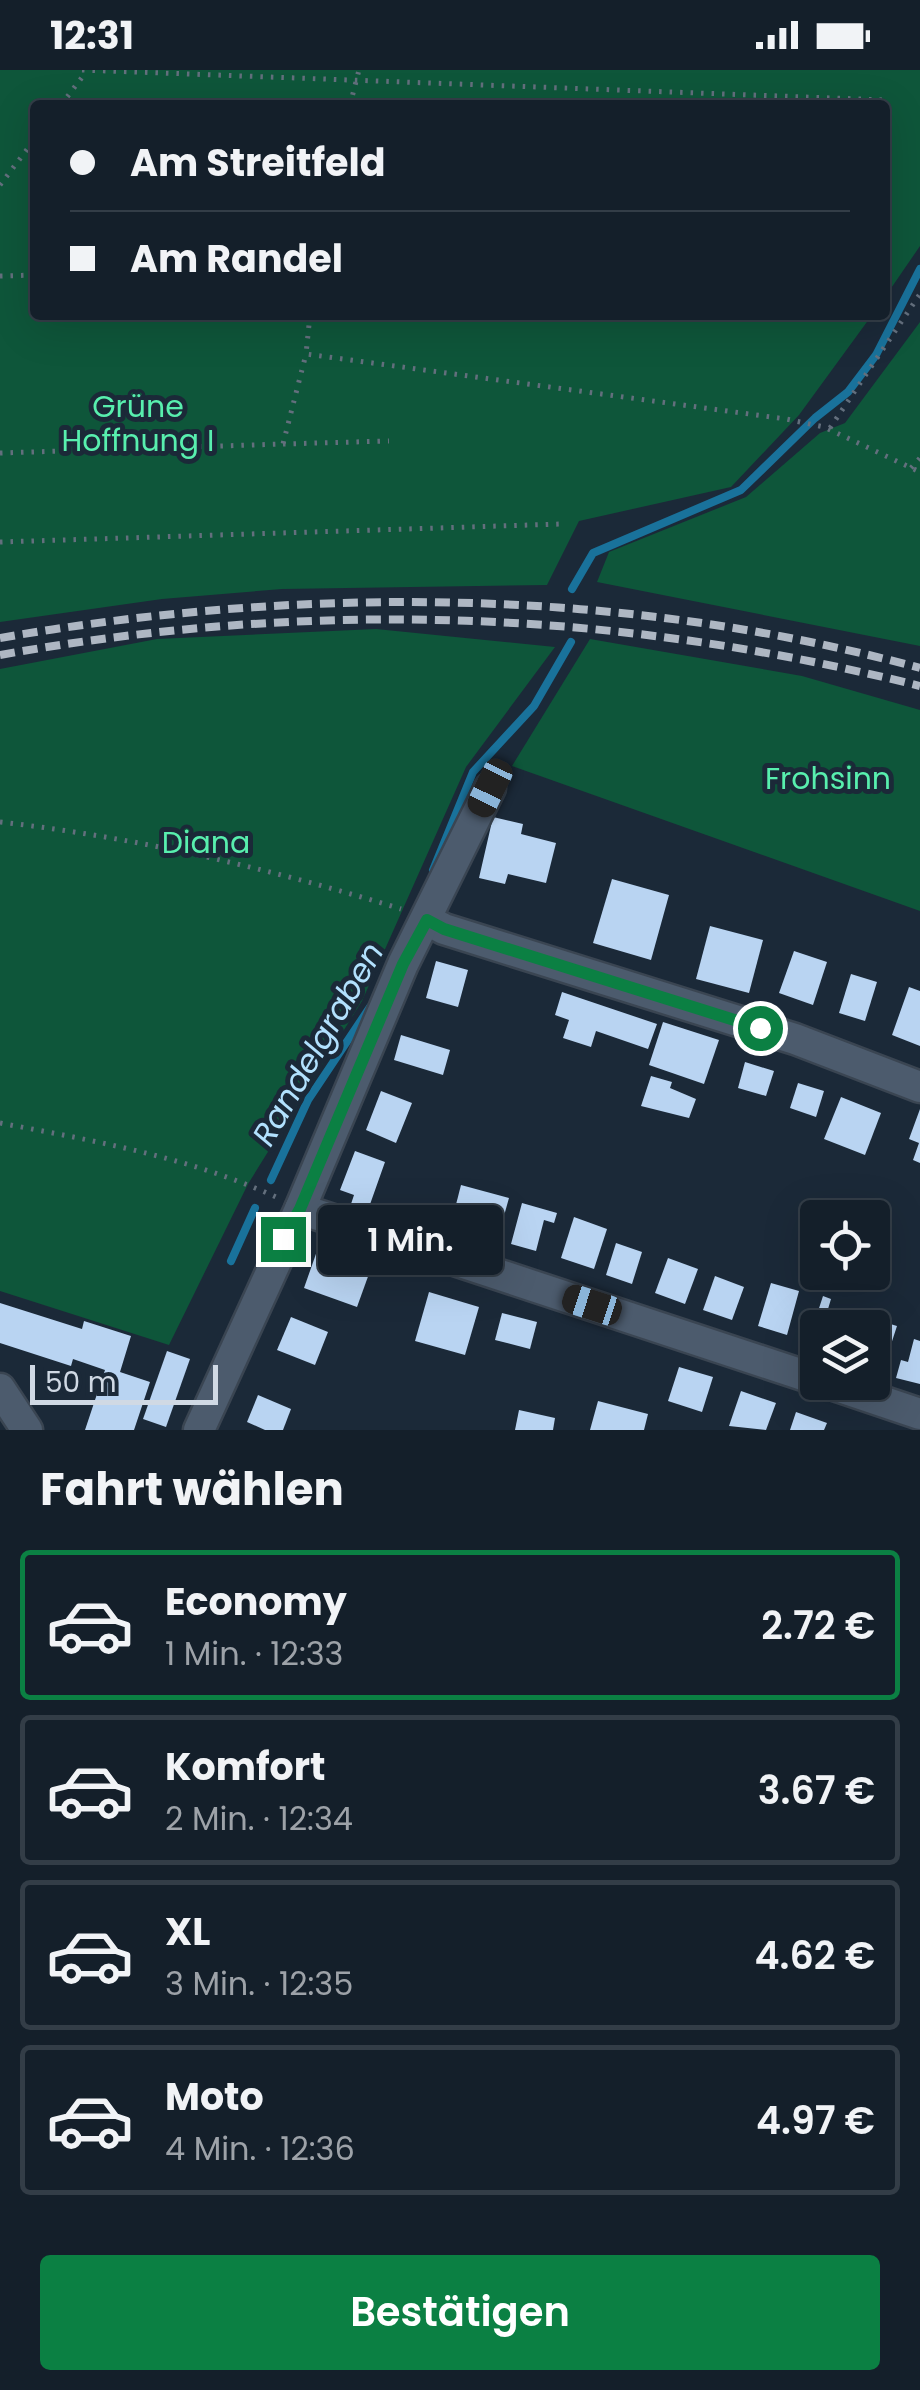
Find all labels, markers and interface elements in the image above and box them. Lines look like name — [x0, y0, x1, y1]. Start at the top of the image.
text: 12:31 — [50, 9, 134, 62]
text: Am Streitfeld — [130, 136, 386, 189]
text: Am Randel — [130, 232, 343, 285]
park label: Grüne Hoffnung I — [62, 385, 214, 462]
car — [463, 754, 517, 822]
park label: Frohsinn — [765, 757, 891, 800]
park label: Diana — [162, 821, 250, 864]
water label: Randelgraben — [241, 934, 394, 1154]
route start — [738, 1006, 783, 1051]
map controls — [800, 1200, 890, 1400]
button: locate — [800, 1200, 890, 1290]
callout: 1 Min. — [318, 1204, 503, 1274]
route end — [261, 1217, 306, 1262]
text: 1 Min. — [367, 1217, 454, 1262]
car — [559, 1281, 625, 1329]
button: layers — [800, 1310, 890, 1400]
scale bar — [30, 1360, 218, 1404]
text: 50 m — [45, 1363, 116, 1402]
text: Fahrt wählen — [40, 1458, 344, 1521]
text: Economy — [165, 1575, 347, 1628]
icon: car — [45, 1580, 135, 1670]
text: 2.72 € — [761, 1599, 875, 1652]
text: 1 Min. · 12:33 — [165, 1631, 343, 1676]
text: Komfort — [165, 1740, 326, 1793]
icon: car — [45, 1745, 135, 1835]
text: 3.67 € — [758, 1764, 875, 1817]
text: 2 Min. · 12:34 — [165, 1796, 353, 1841]
text: XL — [165, 1905, 210, 1958]
icon: car — [45, 1910, 135, 2000]
text: 4.62 € — [754, 1929, 875, 1982]
text: 3 Min. · 12:35 — [165, 1961, 353, 2006]
text: Moto — [165, 2070, 264, 2123]
icon: car — [45, 2075, 135, 2165]
text: 4.97 € — [756, 2094, 875, 2147]
text: 4 Min. · 12:36 — [165, 2126, 355, 2171]
button: Bestätigen — [40, 2255, 880, 2370]

